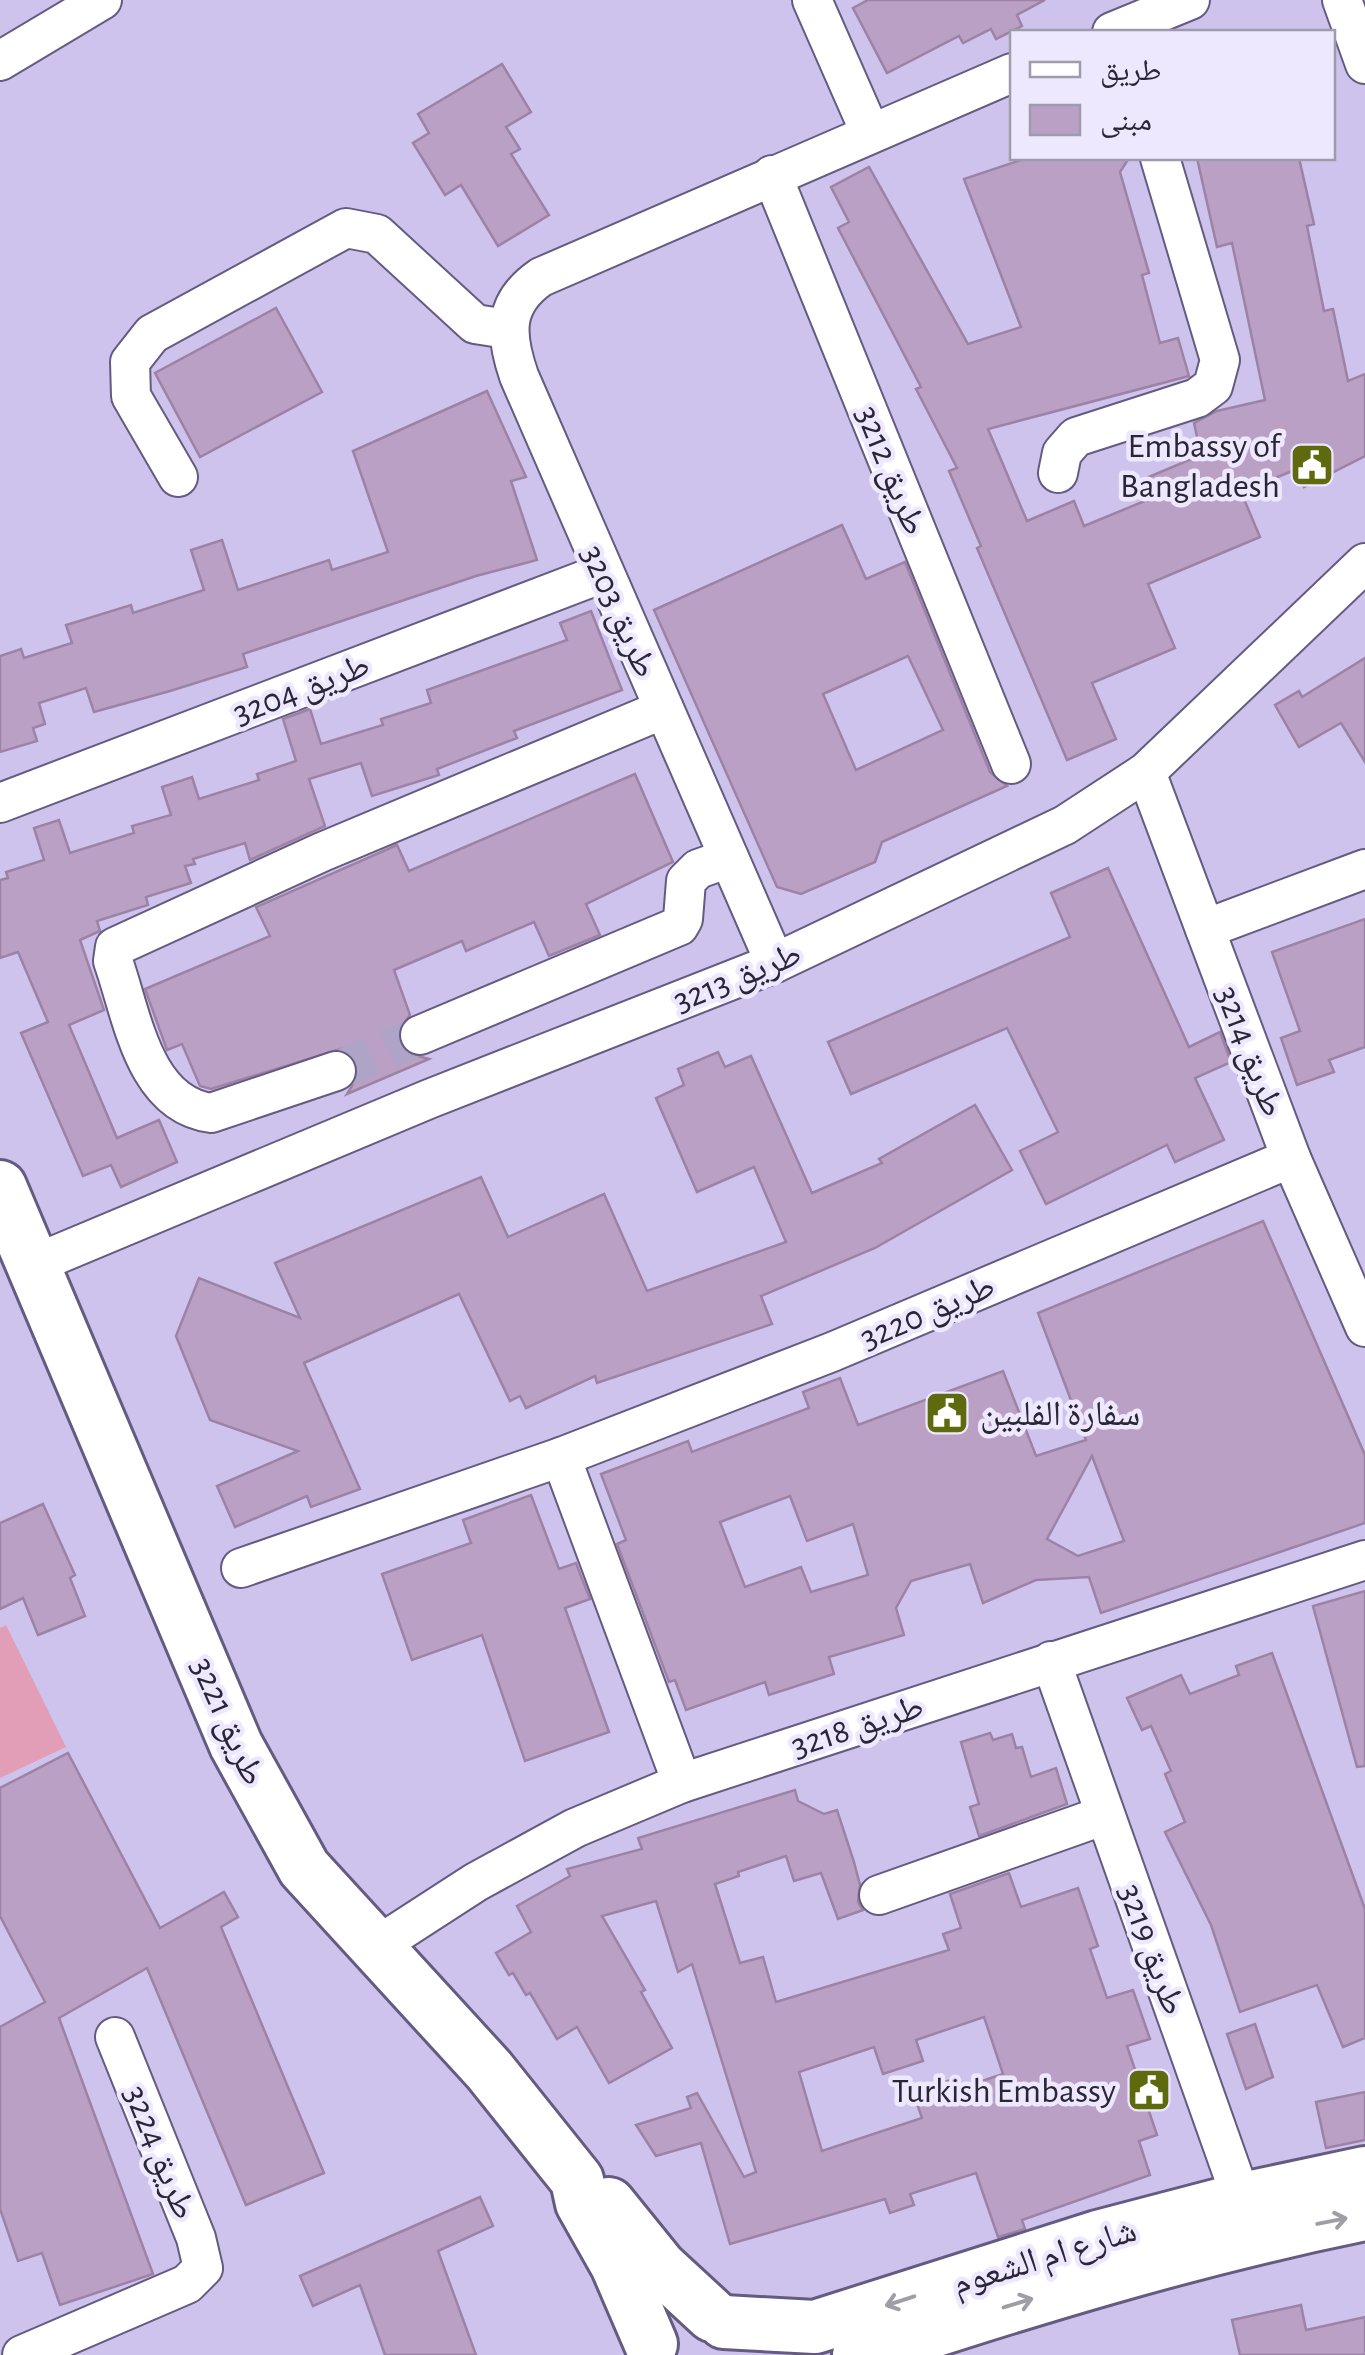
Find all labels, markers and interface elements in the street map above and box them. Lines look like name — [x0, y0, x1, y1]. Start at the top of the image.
legend — [1010, 30, 1335, 160]
text: طريق — [1100, 56, 1161, 88]
text: مبنى — [1100, 106, 1152, 138]
street label: طريق 3212 — [847, 401, 932, 541]
place label: Embassy of Bangladesh — [1120, 429, 1282, 504]
public building icon: Embassy of Bangladesh — [1289, 442, 1335, 488]
street label: طريق 3203 — [572, 540, 663, 684]
street label: طريق 3204 — [228, 647, 375, 733]
street label: طريق 3213 — [669, 936, 807, 1021]
street label: طريق 3214 — [1207, 981, 1290, 1122]
street label: طريق 3220 — [855, 1268, 1001, 1358]
public building icon: سفارة الفلبين — [924, 1390, 970, 1436]
place label: سفارة الفلبين — [980, 1397, 1140, 1434]
street label: طريق 3221 — [182, 1652, 271, 1792]
street label: طريق 3218 — [787, 1689, 928, 1766]
street label: طريق 3219 — [1110, 1879, 1191, 2020]
public building icon: Turkish Embassy — [1126, 2067, 1172, 2113]
place label: Turkish Embassy — [892, 2074, 1116, 2109]
street label: طريق 3224 — [115, 2081, 202, 2225]
one-way arrow — [1316, 2210, 1348, 2229]
street label: شارع ام الشعوم — [948, 2213, 1142, 2306]
one-way arrow — [885, 2293, 917, 2311]
one-way arrow — [1002, 2293, 1034, 2311]

